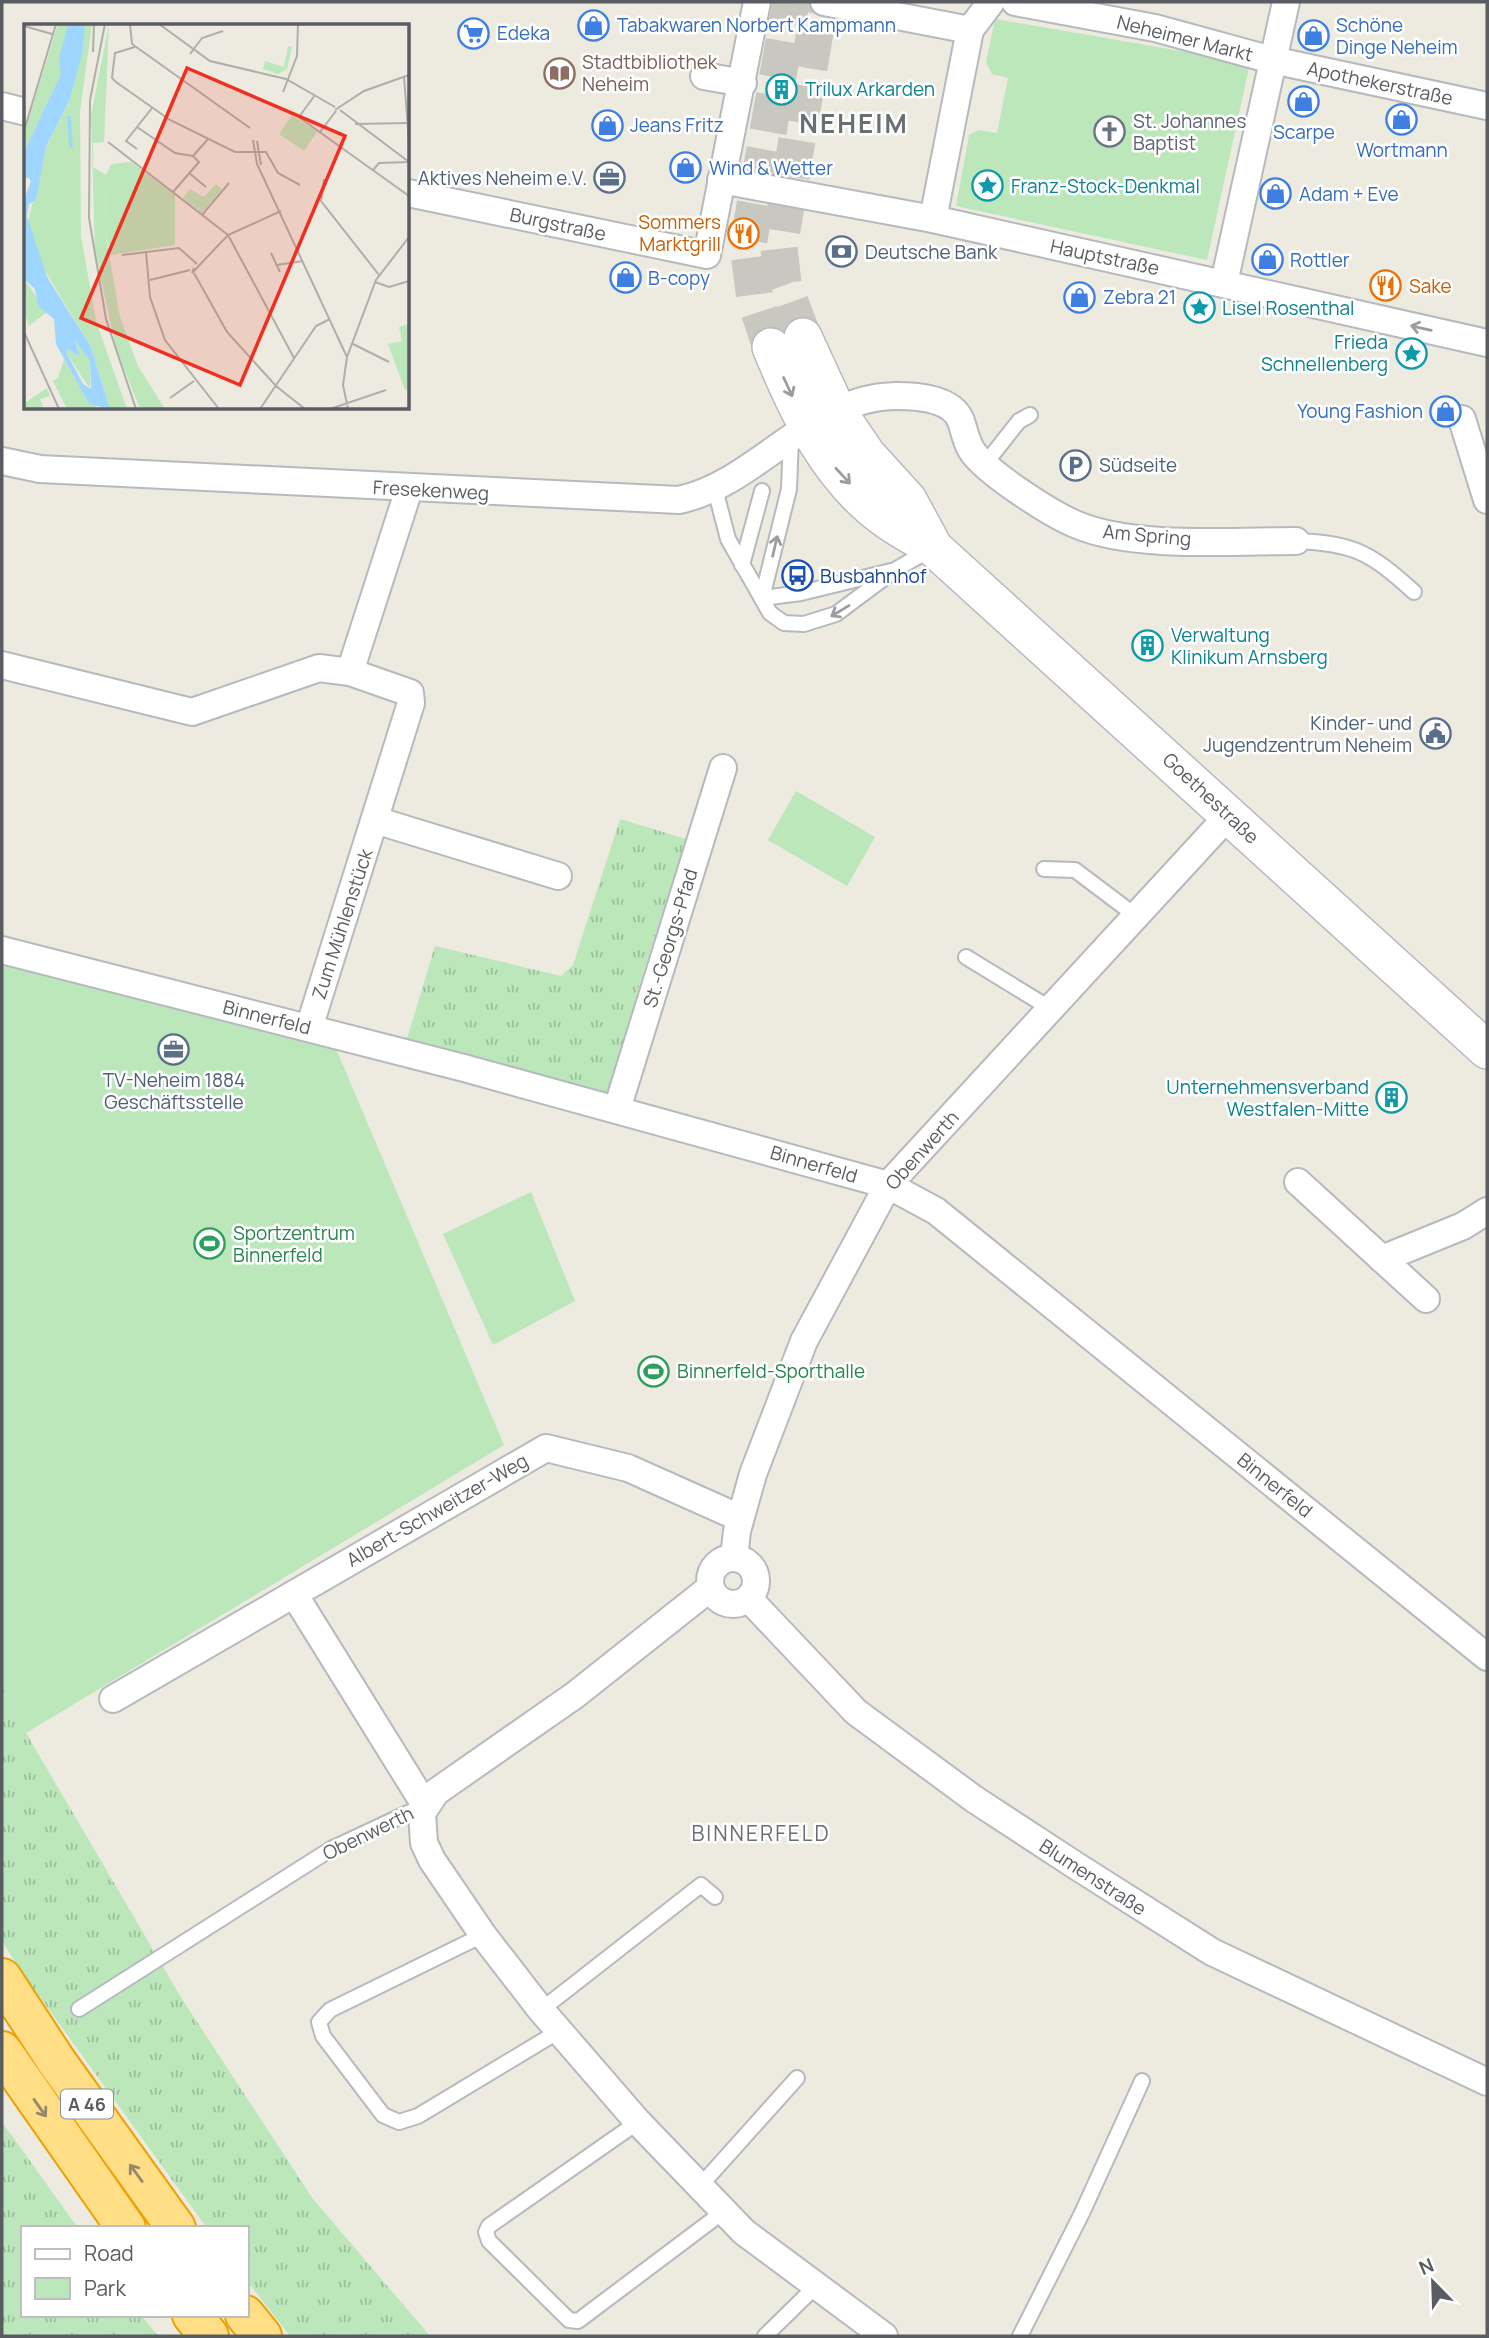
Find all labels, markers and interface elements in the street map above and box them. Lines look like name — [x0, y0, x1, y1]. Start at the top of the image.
shop icon: Tabakwaren Norbert Kampmann — [577, 8, 611, 42]
street label: Neheimer Markt — [1114, 9, 1256, 67]
place label: Tabakwaren Norbert Kampmann — [617, 12, 896, 38]
place label: Schöne Dinge Neheim — [1336, 12, 1458, 60]
supermarket icon: Edeka — [457, 16, 491, 50]
shop icon: Schöne Dinge Neheim — [1296, 19, 1330, 53]
place label: Edeka — [497, 20, 550, 46]
inset map — [24, 24, 410, 410]
place label: Stadtbibliothek Neheim — [582, 49, 718, 97]
street label: Apothekerstraße — [1305, 55, 1455, 111]
library icon: Stadtbibliothek Neheim — [542, 56, 576, 90]
building icon: Trilux Arkarden — [765, 72, 799, 106]
place label: Trilux Arkarden — [805, 76, 935, 102]
shop icon: Scarpe — [1287, 84, 1321, 118]
shop icon: Wortmann — [1385, 102, 1419, 136]
district label: NEHEIM — [799, 105, 909, 141]
shop icon: Jeans Fritz — [590, 108, 624, 142]
place label: St. Johannes Baptist — [1133, 108, 1246, 156]
place label: Jeans Fritz — [630, 112, 724, 138]
church icon: St. Johannes Baptist — [1093, 115, 1127, 149]
place label: Scarpe — [1273, 119, 1335, 145]
place label: Wortmann — [1356, 137, 1448, 163]
shop icon: Wind & Wetter — [669, 151, 703, 185]
place label: Wind & Wetter — [709, 155, 833, 181]
office icon: Aktives Neheim e.V. — [593, 161, 627, 195]
place label: Aktives Neheim e.V. — [418, 165, 587, 191]
place icon: Franz-Stock-Denkmal — [971, 169, 1005, 203]
place label: Franz-Stock-Denkmal — [1011, 173, 1200, 199]
shop icon: Adam + Eve — [1259, 177, 1293, 211]
place label: Adam + Eve — [1299, 181, 1399, 207]
street label: Burgstraße — [507, 201, 609, 247]
place label: Sommers Marktgrill — [638, 209, 721, 257]
restaurant icon: Sommers Marktgrill — [727, 216, 761, 250]
street label: Hauptstraße — [1048, 233, 1162, 281]
bank icon: Deutsche Bank — [825, 235, 859, 269]
place label: Deutsche Bank — [865, 239, 998, 265]
shop icon: Rottler — [1250, 243, 1284, 277]
place label: Rottler — [1290, 247, 1350, 273]
shop icon: B-copy — [608, 261, 642, 295]
place label: B-copy — [648, 265, 710, 291]
restaurant icon: Sake — [1369, 269, 1403, 303]
place label: Sake — [1409, 273, 1452, 299]
shop icon: Zebra 21 — [1063, 280, 1097, 314]
place label: Zebra 21 — [1103, 284, 1176, 310]
place icon: Lisel Rosenthal — [1182, 291, 1216, 325]
place label: Lisel Rosenthal — [1222, 295, 1355, 321]
one-way arrow — [1410, 321, 1433, 334]
place label: Frieda Schnellenberg — [1261, 329, 1388, 377]
place icon: Frieda Schnellenberg — [1394, 336, 1428, 370]
one-way arrow — [782, 376, 795, 398]
shop icon: Young Fashion — [1429, 394, 1463, 428]
place label: Young Fashion — [1297, 398, 1423, 424]
parking icon: Südseite — [1059, 448, 1093, 482]
place label: Südseite — [1099, 452, 1177, 478]
one-way arrow — [834, 467, 851, 484]
street label: Fresekenweg — [372, 474, 490, 506]
street label: Am Spring — [1102, 518, 1192, 552]
one-way arrow — [768, 535, 782, 558]
bus stop icon: Busbahnhof — [780, 559, 814, 593]
place label: Busbahnhof — [820, 563, 927, 589]
one-way arrow — [831, 604, 851, 618]
place label: Verwaltung Klinikum Arnsberg — [1171, 622, 1328, 670]
building icon: Verwaltung Klinikum Arnsberg — [1131, 629, 1165, 663]
place label: Kinder- und Jugendzentrum Neheim — [1203, 710, 1412, 758]
public building icon: Kinder- und Jugendzentrum Neheim — [1418, 717, 1452, 751]
street label: Goethestraße — [1157, 747, 1265, 849]
street label: Zum Mühlenstück — [305, 845, 379, 1003]
street label: St.-Georgs-Pfad — [637, 865, 703, 1011]
street label: Binnerfeld — [220, 994, 314, 1040]
office icon: TV-Neheim 1884 Geschäftsstelle — [157, 1032, 191, 1066]
place label: TV-Neheim 1884 Geschäftsstelle — [103, 1067, 245, 1115]
place label: Unternehmensverband Westfalen-Mitte — [1166, 1074, 1369, 1122]
building icon: Unternehmensverband Westfalen-Mitte — [1375, 1081, 1409, 1115]
street label: Obenwerth — [879, 1105, 965, 1195]
street label: Binnerfeld — [767, 1139, 861, 1189]
place label: Sportzentrum Binnerfeld — [233, 1220, 355, 1268]
sports icon: Sportzentrum Binnerfeld — [193, 1227, 227, 1261]
sports icon: Binnerfeld-Sporthalle — [637, 1354, 671, 1388]
place label: Binnerfeld-Sporthalle — [677, 1358, 865, 1384]
street label: Albert-Schweitzer-Weg — [342, 1447, 532, 1573]
street label: Binnerfeld — [1232, 1447, 1318, 1523]
street label: Obenwerth — [318, 1800, 418, 1866]
district label: BINNERFELD — [691, 1819, 831, 1847]
street label: Blumenstraße — [1034, 1833, 1152, 1921]
road number: A 46 — [61, 2090, 113, 2118]
one-way arrow — [33, 2098, 47, 2117]
one-way arrow — [129, 2164, 143, 2183]
legend — [21, 2226, 248, 2317]
text: Road — [84, 2239, 134, 2267]
north arrow — [1398, 2247, 1468, 2317]
text: N — [1415, 2252, 1438, 2281]
text: Park — [84, 2274, 126, 2302]

